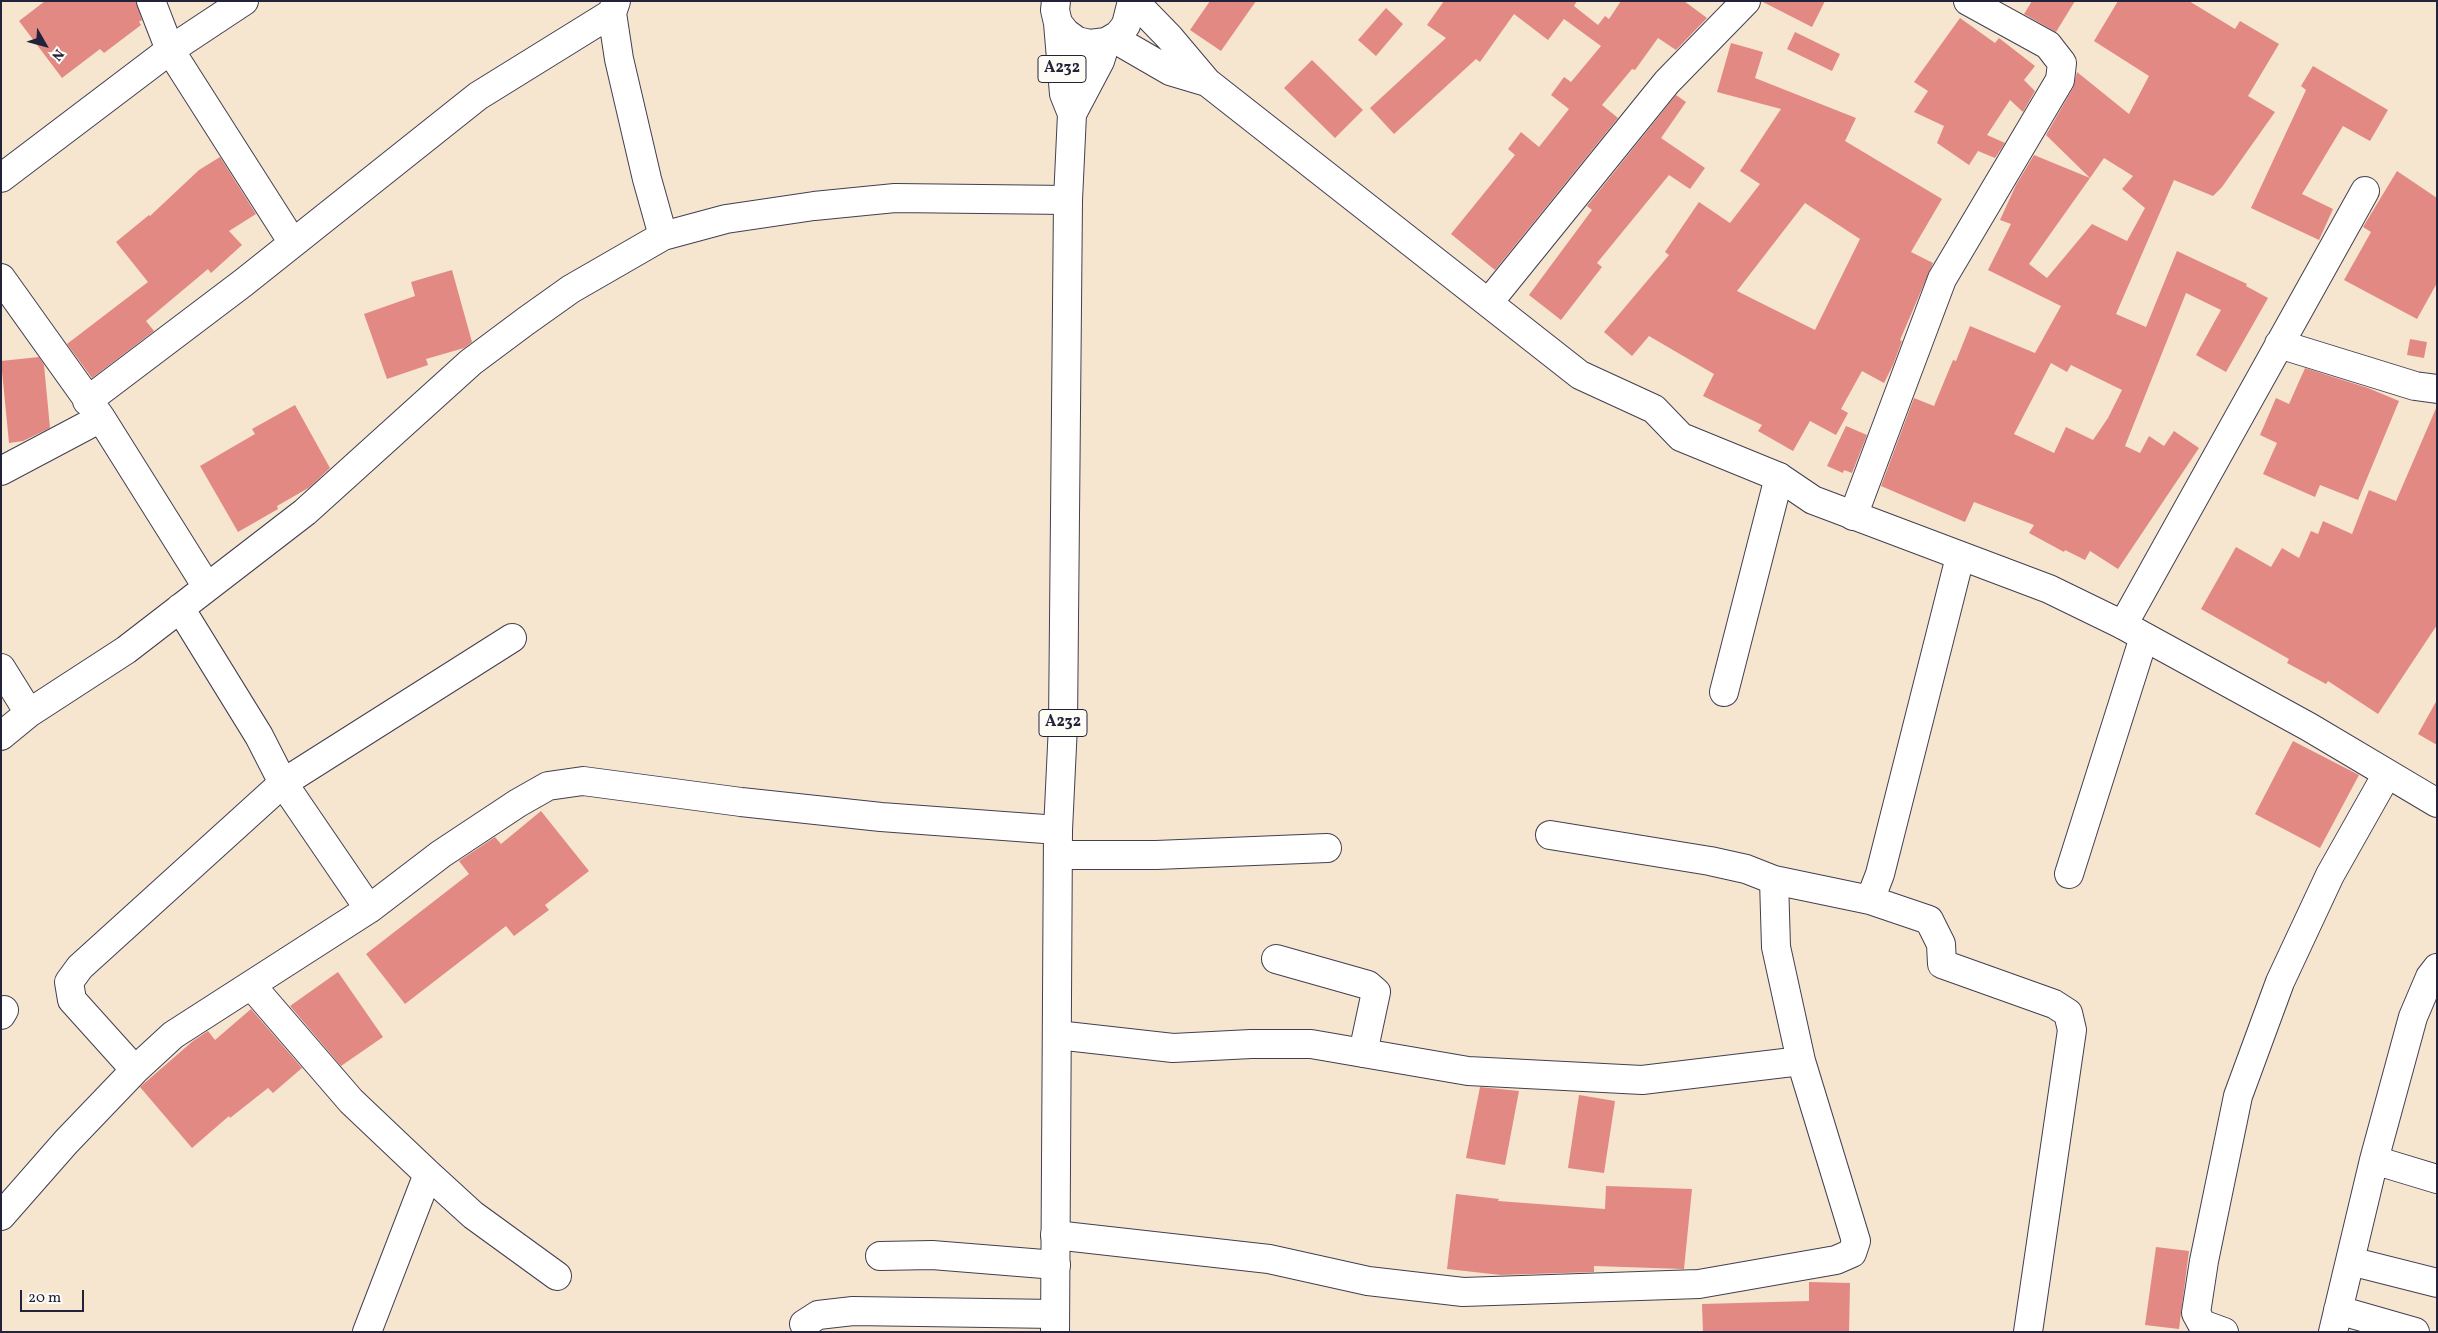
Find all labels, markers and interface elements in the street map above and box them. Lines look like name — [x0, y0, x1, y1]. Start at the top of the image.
north arrow — [20, 20, 70, 70]
text: N — [47, 45, 68, 64]
road number: A232 — [1038, 56, 1086, 82]
road number: A232 — [1039, 710, 1087, 736]
scale bar — [22, 1280, 86, 1312]
text: 20 m — [28, 1288, 61, 1309]

